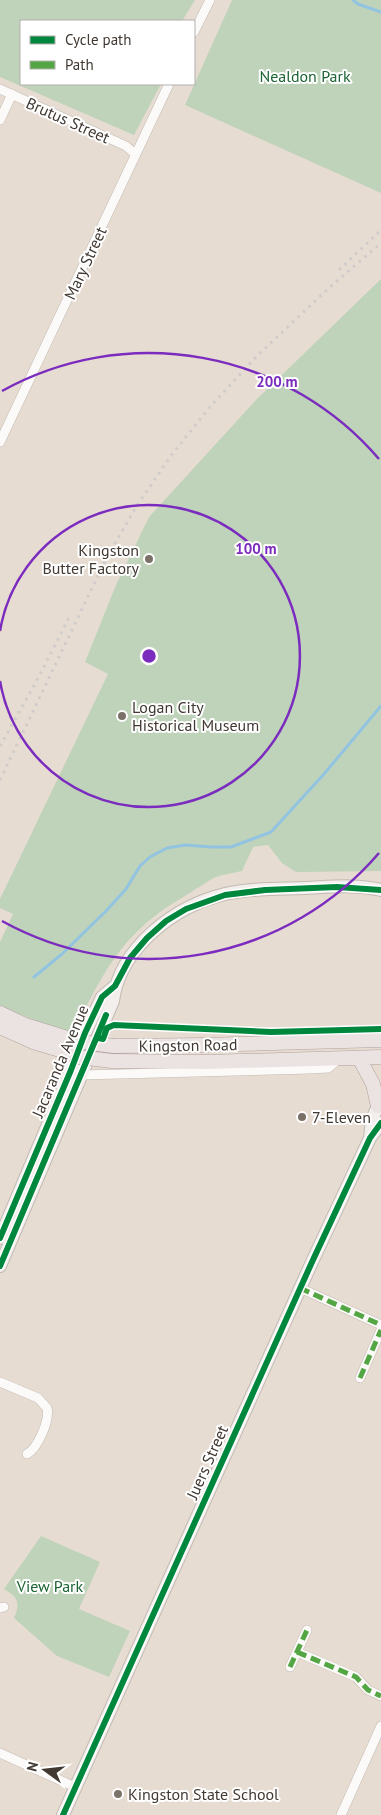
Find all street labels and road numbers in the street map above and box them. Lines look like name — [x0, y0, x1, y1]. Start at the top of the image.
street label: Brutus Street — [23, 93, 113, 148]
street label: Mary Street — [59, 223, 111, 303]
street label: Jacaranda Avenue — [27, 1002, 93, 1121]
street label: Kingston Road — [138, 1034, 238, 1056]
street label: Juers Street — [181, 1421, 232, 1503]

